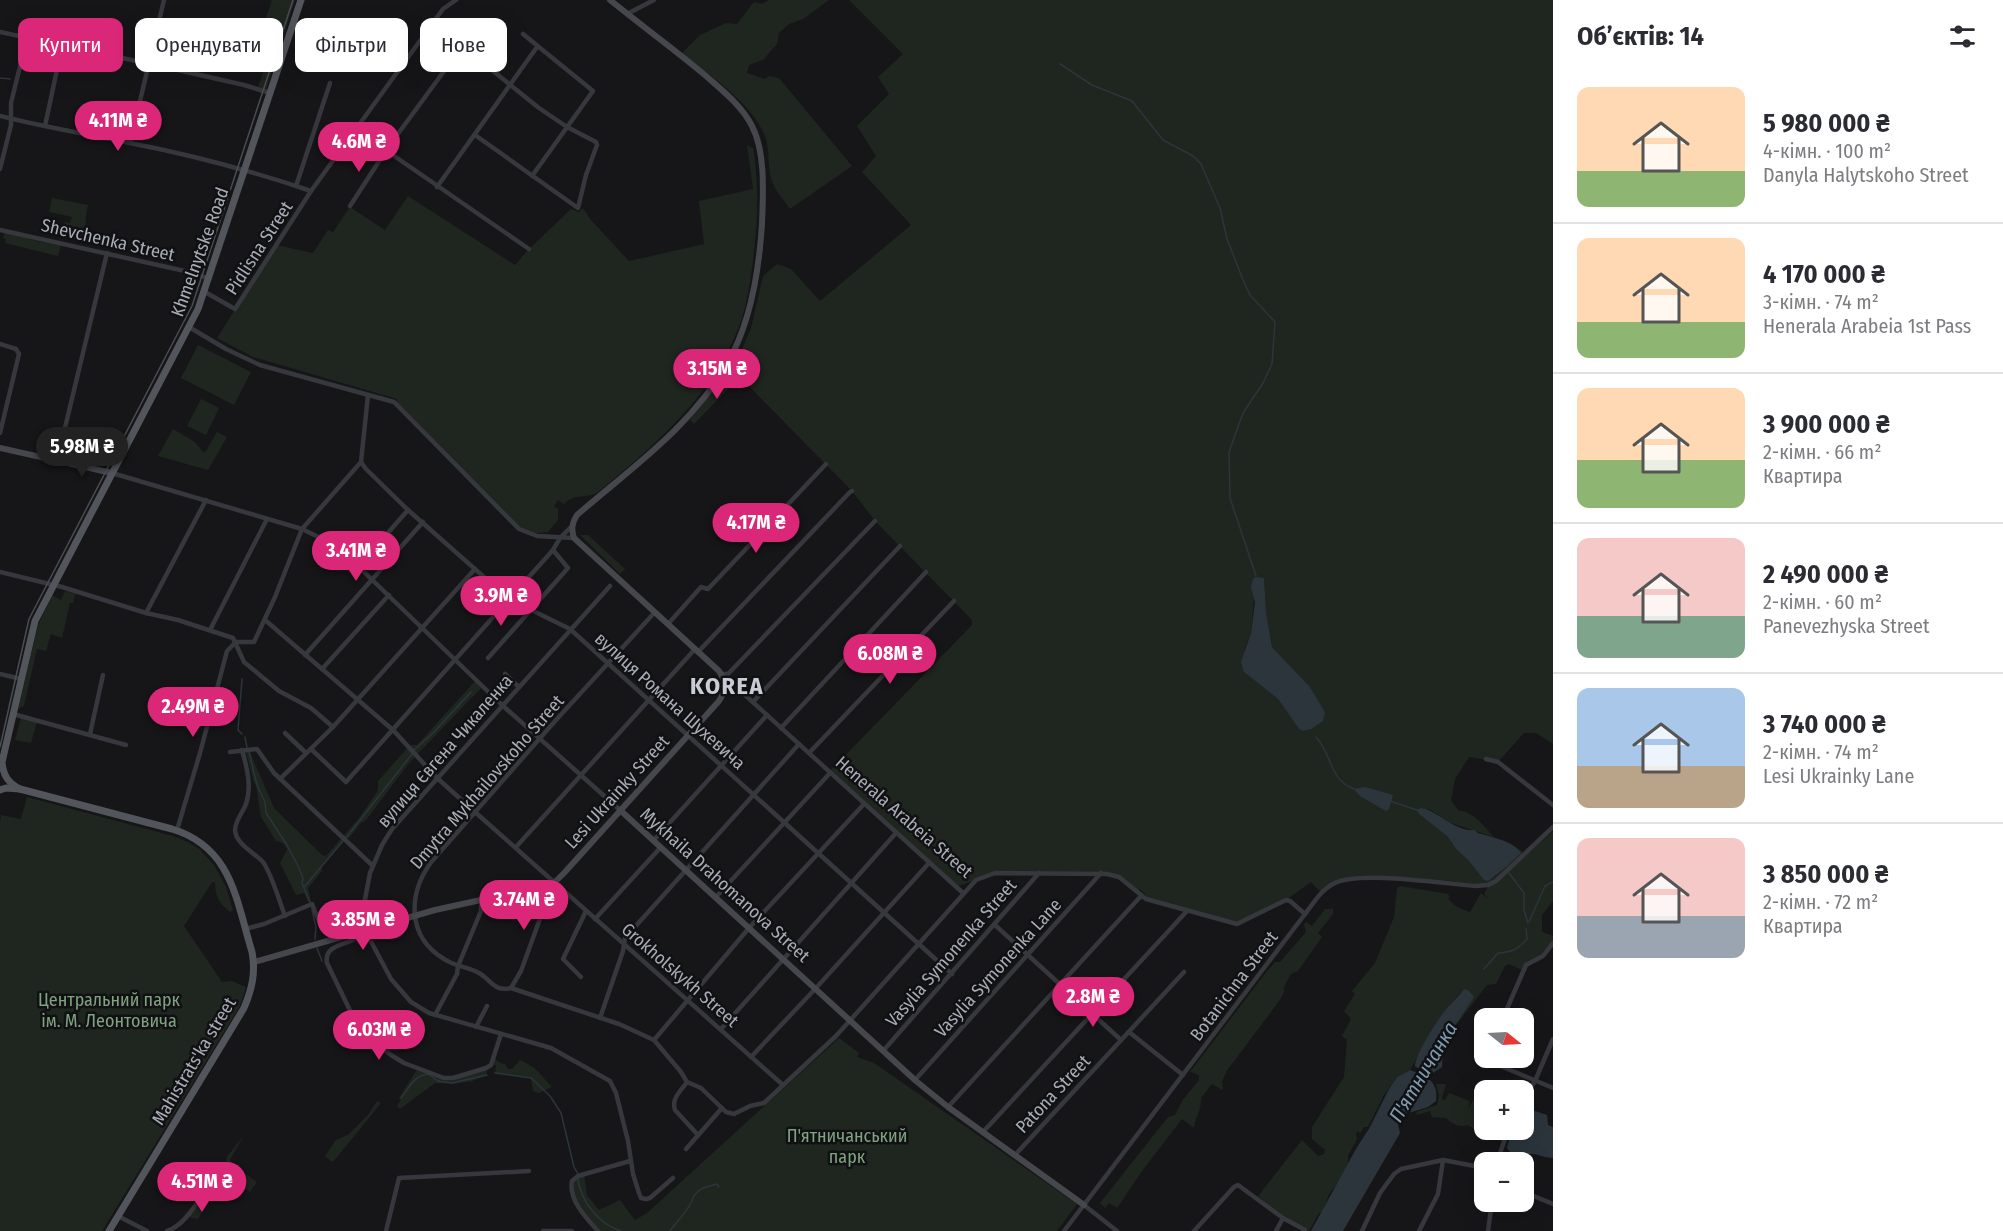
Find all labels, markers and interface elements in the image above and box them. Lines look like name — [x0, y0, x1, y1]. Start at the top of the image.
chip: Купити — [18, 18, 123, 72]
chip: Орендувати — [135, 18, 283, 72]
chip: Фільтри — [295, 18, 408, 72]
chip: Нове — [420, 18, 507, 72]
icon: filters — [1946, 20, 1979, 53]
text: Об’єктів: 14 — [1577, 21, 1704, 52]
pin: 4.11M ₴ — [63, 101, 173, 152]
text: 4.11M ₴ — [89, 108, 147, 132]
text: 5 980 000 ₴ — [1763, 108, 1890, 139]
icon: home — [1625, 111, 1697, 183]
pin: 4.6M ₴ — [310, 122, 408, 173]
text: 4.6M ₴ — [332, 129, 386, 153]
text: 4-кімн. · 100 m² — [1763, 139, 1891, 163]
text: Danyla Halytskoho Street — [1763, 163, 1969, 187]
street label: Khmelnytske Road — [166, 184, 234, 320]
street label: Pidlisna Street — [221, 197, 298, 299]
street label: Shevchenka Street — [39, 214, 177, 266]
text: 4 170 000 ₴ — [1763, 259, 1885, 290]
icon: home — [1625, 262, 1697, 334]
text: 3-кімн. · 74 m² — [1763, 290, 1879, 314]
text: Henerala Arabeia 1st Pass — [1763, 314, 1971, 338]
pin: 3.15M ₴ — [662, 349, 772, 400]
text: 3.15M ₴ — [687, 356, 747, 380]
text: 3 900 000 ₴ — [1763, 409, 1890, 440]
icon: home — [1625, 412, 1697, 484]
pin: 5.98M ₴ — [27, 427, 137, 478]
text: 5.98M ₴ — [50, 434, 114, 458]
text: 2-кімн. · 66 m² — [1763, 440, 1881, 464]
text: Квартира — [1763, 464, 1843, 488]
pin: 4.17M ₴ — [701, 503, 811, 554]
text: 4.17M ₴ — [727, 510, 785, 534]
pin: 3.41M ₴ — [301, 531, 411, 582]
text: 3.41M ₴ — [326, 538, 386, 562]
text: 2 490 000 ₴ — [1763, 559, 1888, 590]
icon: home — [1625, 562, 1697, 634]
pin: 3.9M ₴ — [452, 576, 550, 627]
text: 3.9M ₴ — [474, 583, 528, 607]
text: 2-кімн. · 60 m² — [1763, 590, 1882, 614]
text: Panevezhyska Street — [1763, 614, 1929, 638]
street label: вулиця Романа Шухевича — [590, 628, 750, 774]
pin: 6.08M ₴ — [835, 634, 945, 685]
text: 6.08M ₴ — [857, 641, 923, 665]
street label: вулиця Євгена Чикаленка — [373, 670, 518, 832]
district label: KOREA — [690, 672, 764, 700]
pin: 2.49M ₴ — [138, 687, 248, 738]
street label: Dmytra Mykhailovskoho Street — [405, 690, 569, 874]
text: 2.49M ₴ — [162, 694, 224, 718]
text: 3 740 000 ₴ — [1763, 709, 1886, 740]
icon: home — [1625, 712, 1697, 784]
street label: Lesi Ukrainky Street — [560, 731, 674, 853]
text: 2-кімн. · 74 m² — [1763, 740, 1879, 764]
street label: Henerala Arabeia Street — [831, 751, 977, 883]
text: Lesi Ukrainky Lane — [1763, 764, 1914, 788]
street label: Mykhaila Drahomanova Street — [636, 803, 814, 967]
text: 3 850 000 ₴ — [1763, 859, 1889, 890]
icon: home — [1625, 862, 1697, 934]
street label: Vasylia Symonenka Street — [881, 875, 1021, 1031]
pin: 3.74M ₴ — [469, 880, 579, 931]
text: 3.74M ₴ — [493, 887, 555, 911]
text: 2-кімн. · 72 m² — [1763, 890, 1878, 914]
street label: Vasylia Symonenka Lane — [930, 894, 1066, 1042]
pin: 3.85M ₴ — [308, 900, 418, 951]
text: 3.85M ₴ — [331, 907, 395, 931]
text: Квартира — [1763, 914, 1843, 938]
street label: Grokholskykh Street — [617, 918, 743, 1032]
street label: Botanichna Street — [1186, 927, 1283, 1045]
pin: 2.8M ₴ — [1044, 977, 1142, 1028]
text: 2.8M ₴ — [1066, 984, 1120, 1008]
park label: Центральний парк ім. М. Леонтовича — [38, 989, 181, 1032]
street label: Mahistrats'ka street — [147, 993, 241, 1129]
north arrow — [1474, 1008, 1534, 1068]
map controls — [1474, 1008, 1534, 1212]
pin: 6.03M ₴ — [324, 1010, 434, 1061]
text: 6.03M ₴ — [347, 1017, 411, 1041]
water label: П'ятничанка — [1384, 1018, 1462, 1126]
street label: Patona Street — [1011, 1050, 1095, 1138]
button: + — [1474, 1080, 1534, 1140]
park label: П'ятничанський парк — [787, 1125, 907, 1168]
button: − — [1474, 1152, 1534, 1212]
pin: 4.51M ₴ — [147, 1162, 257, 1213]
text: 4.51M ₴ — [171, 1169, 233, 1193]

